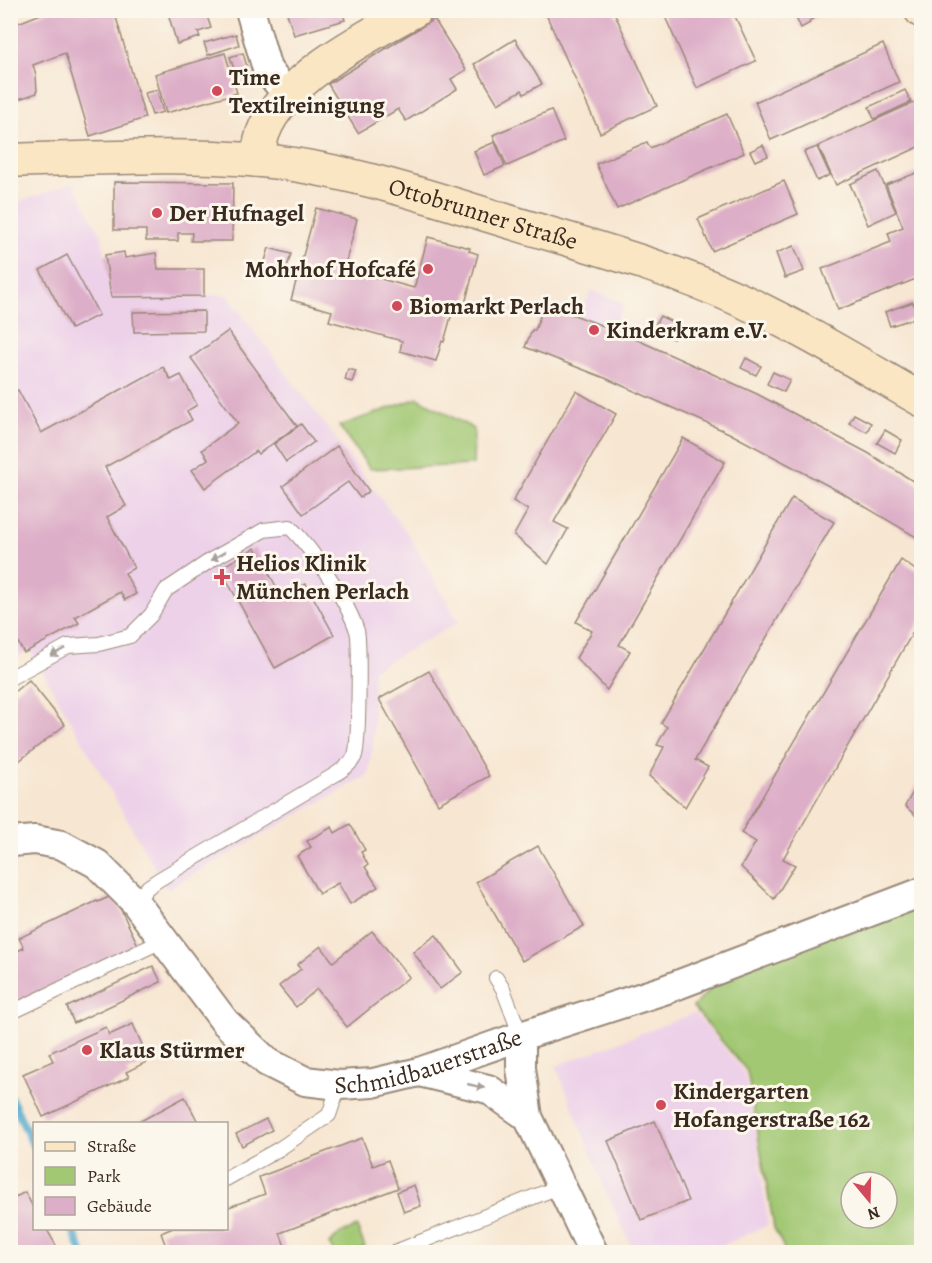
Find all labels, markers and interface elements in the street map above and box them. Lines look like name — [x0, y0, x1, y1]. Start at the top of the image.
place label: Time Textilreinigung — [229, 61, 386, 121]
marker: Time Textilreinigung — [210, 84, 224, 98]
street label: Ottobrunner Straße — [385, 170, 581, 257]
place label: Der Hufnagel — [169, 197, 305, 229]
marker: Der Hufnagel — [150, 206, 164, 220]
place label: Mohrhof Hofcafé — [245, 253, 416, 285]
marker: Mohrhof Hofcafé — [421, 262, 435, 276]
place label: Biomarkt Perlach — [409, 290, 584, 322]
marker: Biomarkt Perlach — [390, 299, 404, 313]
place label: Kinderkram e.V. — [606, 314, 768, 346]
marker: Kinderkram e.V. — [587, 323, 601, 337]
place label: Helios Klinik München Perlach — [236, 547, 409, 607]
one-way arrow — [209, 551, 226, 561]
marker: Helios Klinik München Perlach — [213, 568, 231, 586]
one-way arrow — [49, 647, 66, 657]
street label: Schmidbauerstraße — [333, 1021, 526, 1101]
place label: Klaus Stürmer — [99, 1034, 245, 1066]
marker: Klaus Stürmer — [80, 1043, 94, 1057]
place label: Kindergarten Hofangerstraße 162 — [673, 1075, 870, 1135]
one-way arrow — [467, 1081, 485, 1091]
marker: Kindergarten Hofangerstraße 162 — [654, 1098, 668, 1112]
legend — [33, 1122, 228, 1230]
text: Straße — [87, 1134, 136, 1158]
text: Park — [87, 1164, 121, 1188]
north arrow — [839, 1170, 899, 1230]
text: Gebäude — [87, 1194, 152, 1218]
text: N — [864, 1201, 883, 1226]

